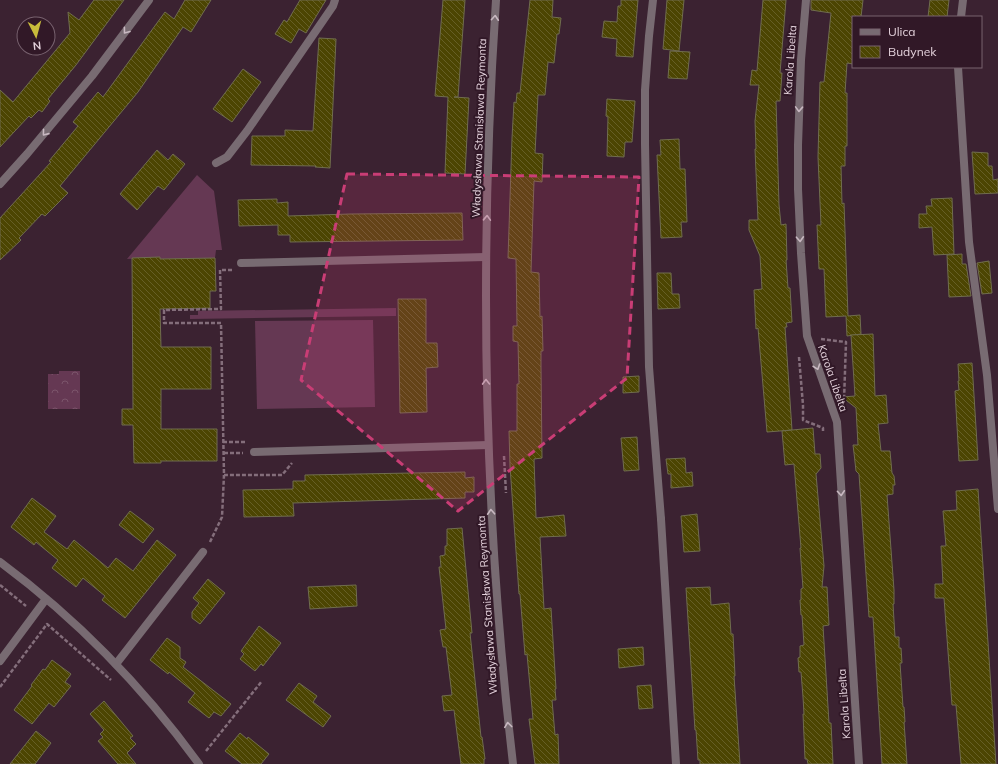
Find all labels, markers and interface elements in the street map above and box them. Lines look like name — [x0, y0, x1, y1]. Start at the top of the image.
one-way arrow — [491, 15, 500, 21]
north arrow — [16, 16, 56, 56]
legend — [852, 16, 982, 68]
text: Ulica — [888, 24, 916, 39]
street label: Karola Libelta — [781, 25, 799, 95]
one-way arrow — [124, 27, 131, 34]
street label: Władysława Stanisława Reymonta — [469, 38, 489, 218]
text: N — [32, 39, 42, 53]
text: Budynek — [888, 44, 937, 59]
one-way arrow — [794, 106, 803, 112]
one-way arrow — [42, 128, 49, 136]
one-way arrow — [483, 215, 491, 221]
one-way arrow — [796, 236, 804, 242]
street label: Karola Libelta — [815, 343, 851, 413]
one-way arrow — [813, 363, 821, 370]
one-way arrow — [482, 379, 490, 385]
one-way arrow — [837, 490, 846, 496]
one-way arrow — [487, 509, 496, 515]
street label: Władysława Stanisława Reymonta — [474, 515, 500, 695]
street label: Karola Libelta — [835, 669, 853, 739]
one-way arrow — [504, 722, 513, 728]

